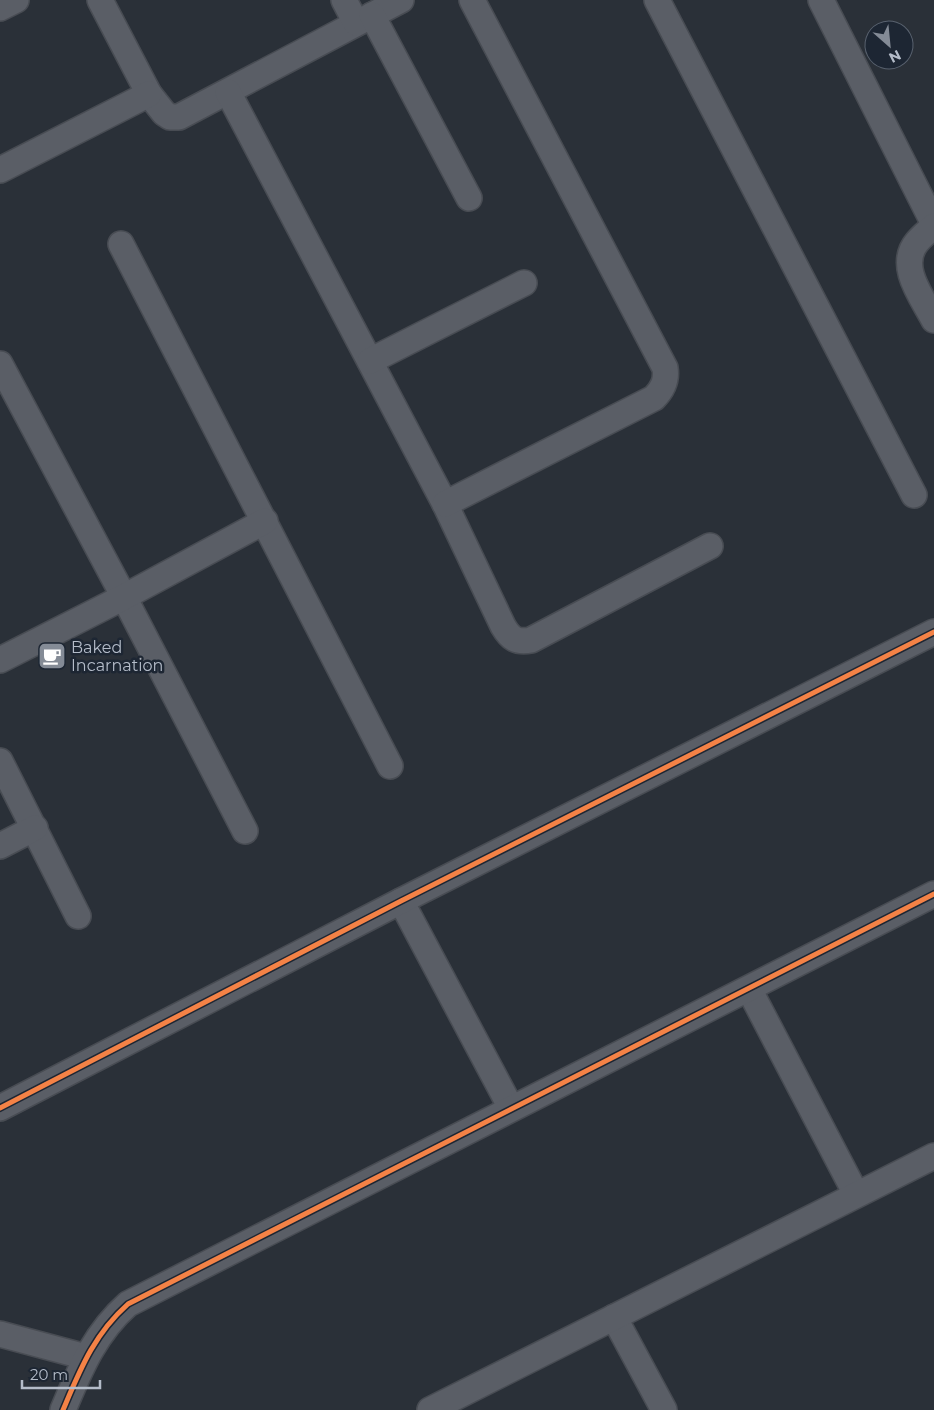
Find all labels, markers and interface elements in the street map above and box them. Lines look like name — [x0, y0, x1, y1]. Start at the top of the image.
north arrow — [864, 20, 914, 70]
text: N — [886, 46, 904, 67]
place label: Baked Incarnation — [71, 638, 163, 675]
cafe icon: Baked Incarnation — [37, 641, 67, 671]
scale bar — [22, 1358, 100, 1390]
text: 20 m — [30, 1365, 68, 1384]

